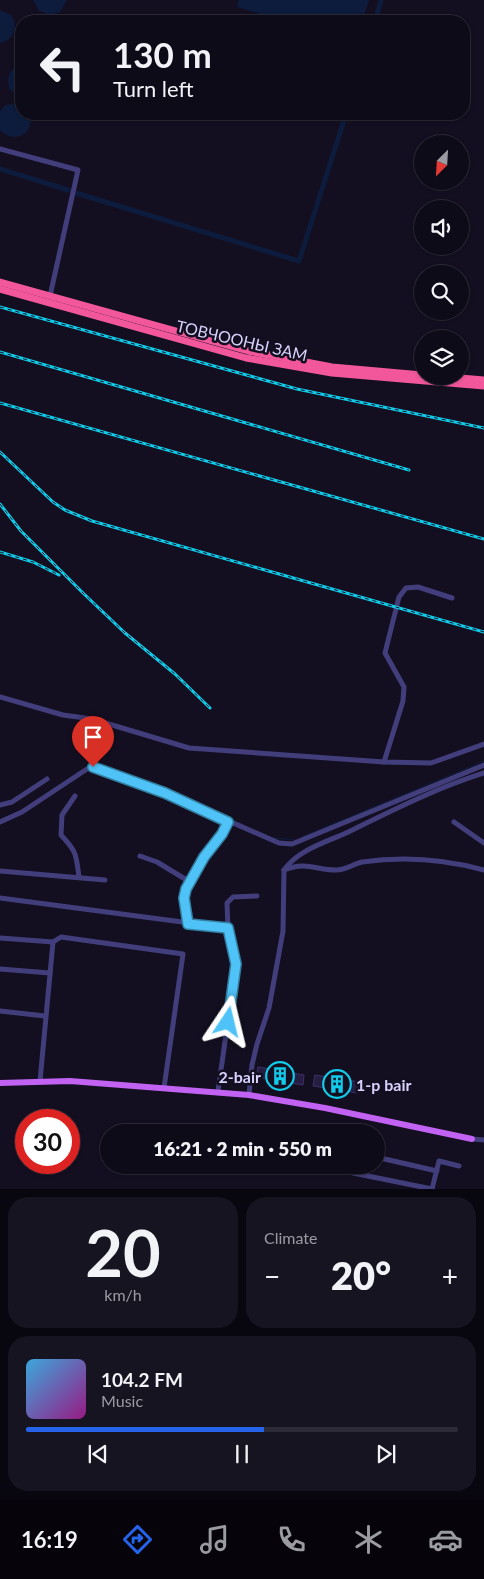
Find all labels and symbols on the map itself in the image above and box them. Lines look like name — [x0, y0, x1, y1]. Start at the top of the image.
north arrow — [414, 135, 469, 190]
street label: ТОВЧООНЫ ЗАМ — [175, 316, 309, 364]
pin — [72, 716, 114, 767]
position arrow — [201, 995, 253, 1047]
building icon: 2-bair — [265, 1061, 295, 1091]
place label: 2-bair — [219, 1067, 261, 1086]
building icon: 1-p bair — [322, 1069, 352, 1099]
place label: 1-p bair — [356, 1075, 411, 1094]
speed limit sign: 30 — [15, 1109, 80, 1174]

